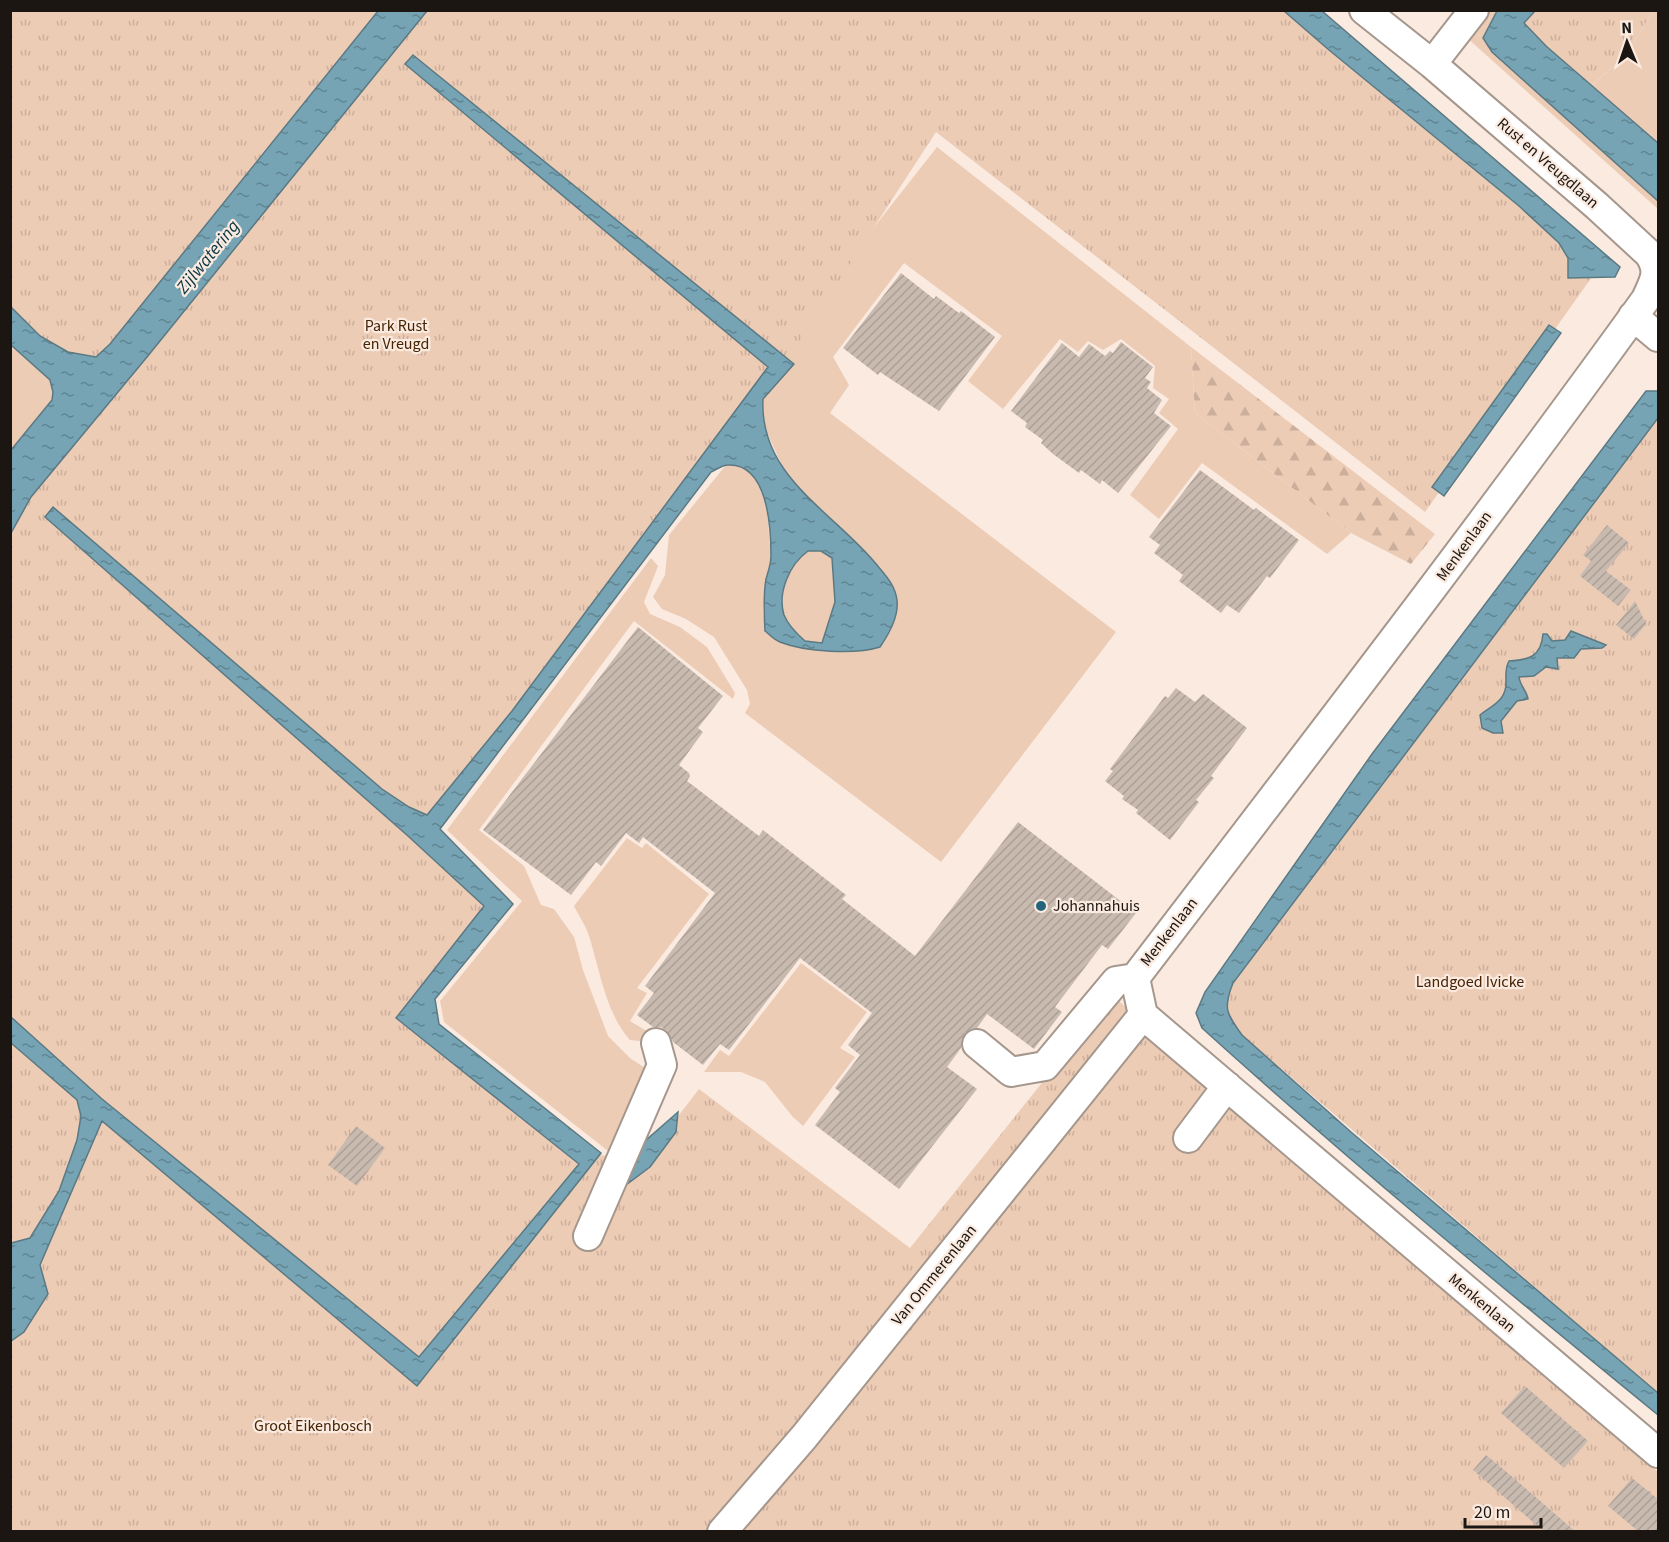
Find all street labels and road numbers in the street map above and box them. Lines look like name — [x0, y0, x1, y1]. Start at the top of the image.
street label: Rust en Vreugdlaan — [1492, 113, 1604, 213]
street label: Menkenlaan — [1431, 507, 1497, 585]
street label: Menkenlaan — [1135, 893, 1203, 971]
street label: Van Ommerenlaan — [886, 1220, 982, 1330]
street label: Menkenlaan — [1444, 1268, 1520, 1338]

